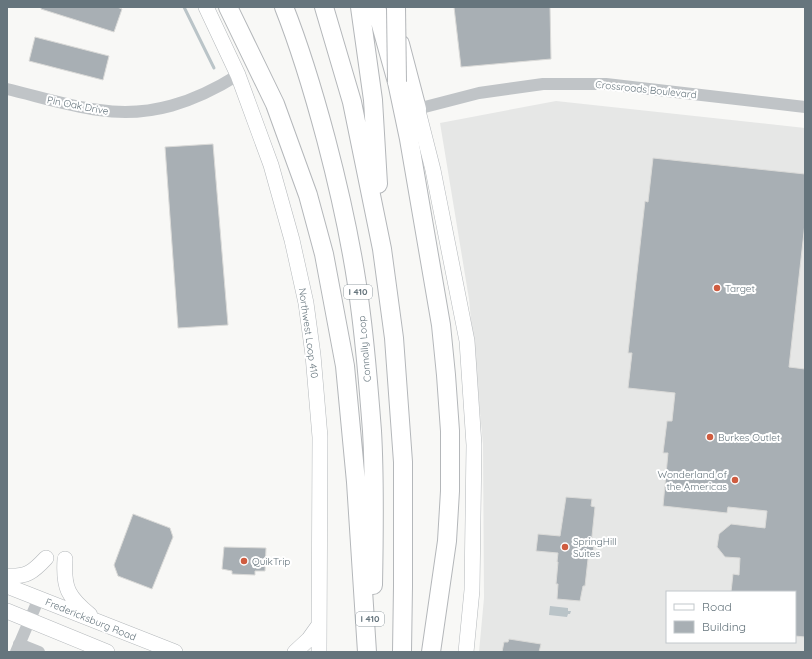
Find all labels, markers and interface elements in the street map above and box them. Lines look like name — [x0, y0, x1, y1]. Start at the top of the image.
street label: Crossroads Boulevard — [595, 78, 697, 101]
street label: Pin Oak Drive — [46, 93, 110, 118]
place label: Target — [725, 282, 755, 295]
marker: Target — [712, 283, 722, 293]
road number: I 410 — [344, 285, 372, 299]
street label: Northwest Loop 410 — [296, 287, 321, 379]
street label: Connally Loop — [355, 315, 374, 383]
place label: Burkes Outlet — [718, 431, 781, 444]
marker: Burkes Outlet — [705, 432, 715, 442]
place label: Wonderland of the Americas — [658, 468, 727, 493]
marker: Wonderland of the Americas — [730, 475, 740, 485]
place label: SpringHill Suites — [573, 535, 617, 560]
marker: SpringHill Suites — [560, 542, 570, 552]
place label: QuikTrip — [252, 555, 290, 568]
marker: QuikTrip — [239, 556, 249, 566]
legend — [666, 591, 796, 643]
street label: Fredericksburg Road — [43, 595, 138, 644]
text: Road — [702, 599, 732, 614]
road number: I 410 — [356, 612, 384, 626]
text: Building — [702, 619, 746, 634]

